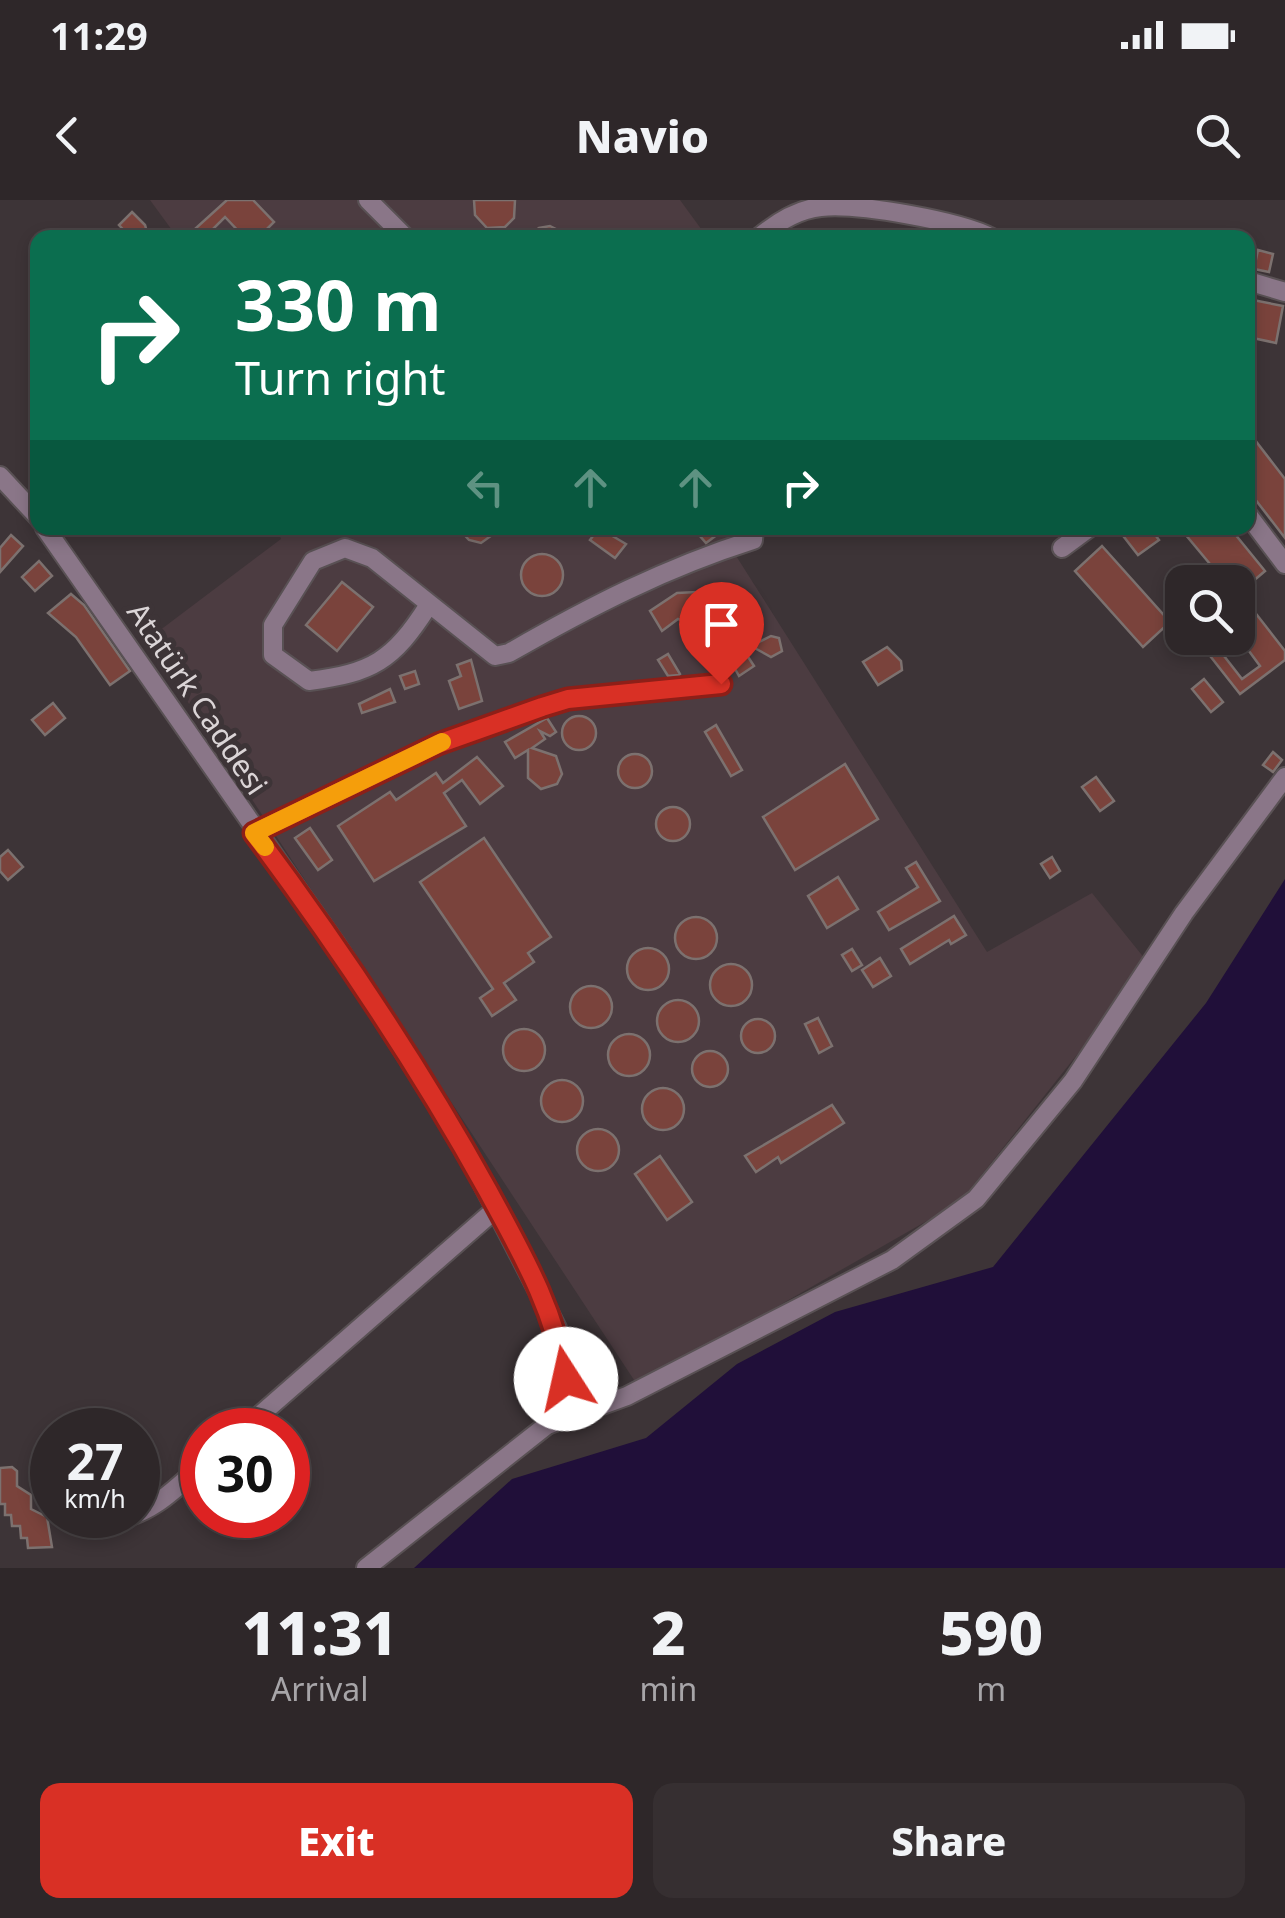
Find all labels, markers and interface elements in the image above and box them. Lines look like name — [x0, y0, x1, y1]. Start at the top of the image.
text: 11:29 — [50, 9, 148, 61]
text: Navio — [576, 105, 709, 166]
icon: back — [40, 108, 95, 163]
icon: search — [1190, 108, 1245, 163]
text: 330 m — [235, 256, 442, 352]
icon: right — [70, 270, 200, 400]
text: Turn right — [235, 347, 446, 408]
icon: left — [458, 460, 513, 515]
icon: ahead — [563, 460, 618, 515]
icon: ahead — [668, 460, 723, 515]
icon: right — [773, 460, 828, 515]
map controls — [1165, 565, 1255, 655]
button: search — [1165, 565, 1255, 655]
pin — [679, 582, 764, 685]
street label: Atatürk Caddesi — [118, 594, 278, 802]
icon: arrive — [694, 597, 749, 652]
position arrow — [514, 1327, 618, 1431]
speed limit sign: 30 — [180, 1408, 310, 1538]
text: 27 — [66, 1427, 124, 1495]
text: km/h — [64, 1481, 126, 1515]
text: 11:31 — [242, 1591, 398, 1673]
text: 2 — [651, 1591, 686, 1673]
text: 590 — [939, 1591, 1043, 1673]
text: Arrival — [271, 1667, 369, 1710]
text: min — [639, 1667, 697, 1710]
text: m — [976, 1667, 1006, 1710]
button: Exit — [40, 1783, 633, 1898]
button: Share — [653, 1783, 1245, 1898]

